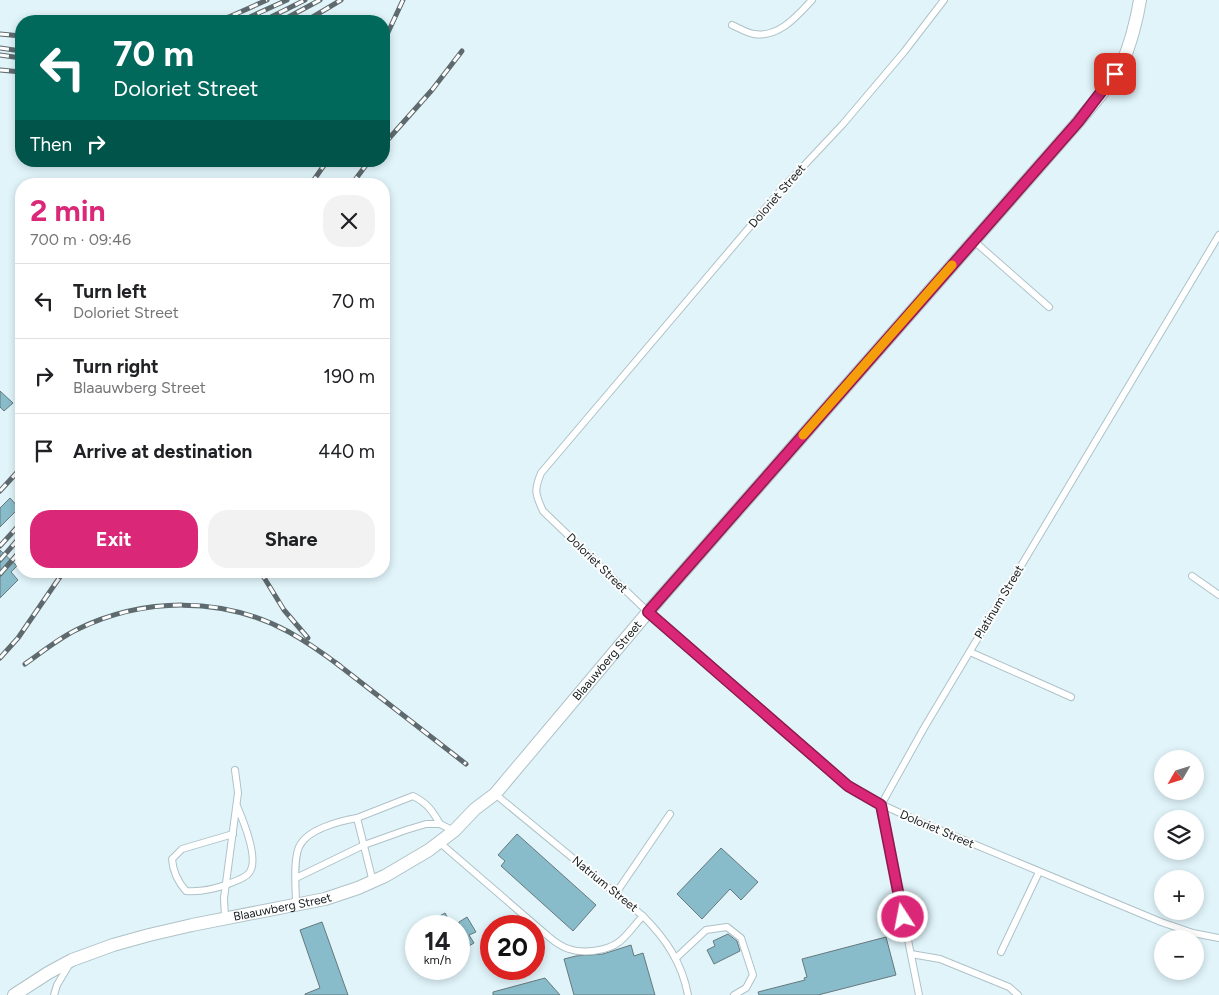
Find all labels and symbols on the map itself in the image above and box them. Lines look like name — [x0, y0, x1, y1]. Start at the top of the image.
pin — [1094, 53, 1136, 95]
street label: Doloriet Street — [746, 161, 809, 231]
street label: Doloriet Street — [564, 530, 631, 596]
street label: Platinum Street — [972, 562, 1027, 641]
street label: Blaauwberg Street — [570, 618, 645, 703]
north arrow — [1154, 750, 1204, 800]
street label: Doloriet Street — [898, 807, 977, 851]
street label: Natrium Street — [569, 853, 641, 915]
street label: Blaauwberg Street — [232, 890, 334, 924]
position arrow — [876, 890, 928, 942]
speed limit sign: 20 — [480, 915, 545, 980]

